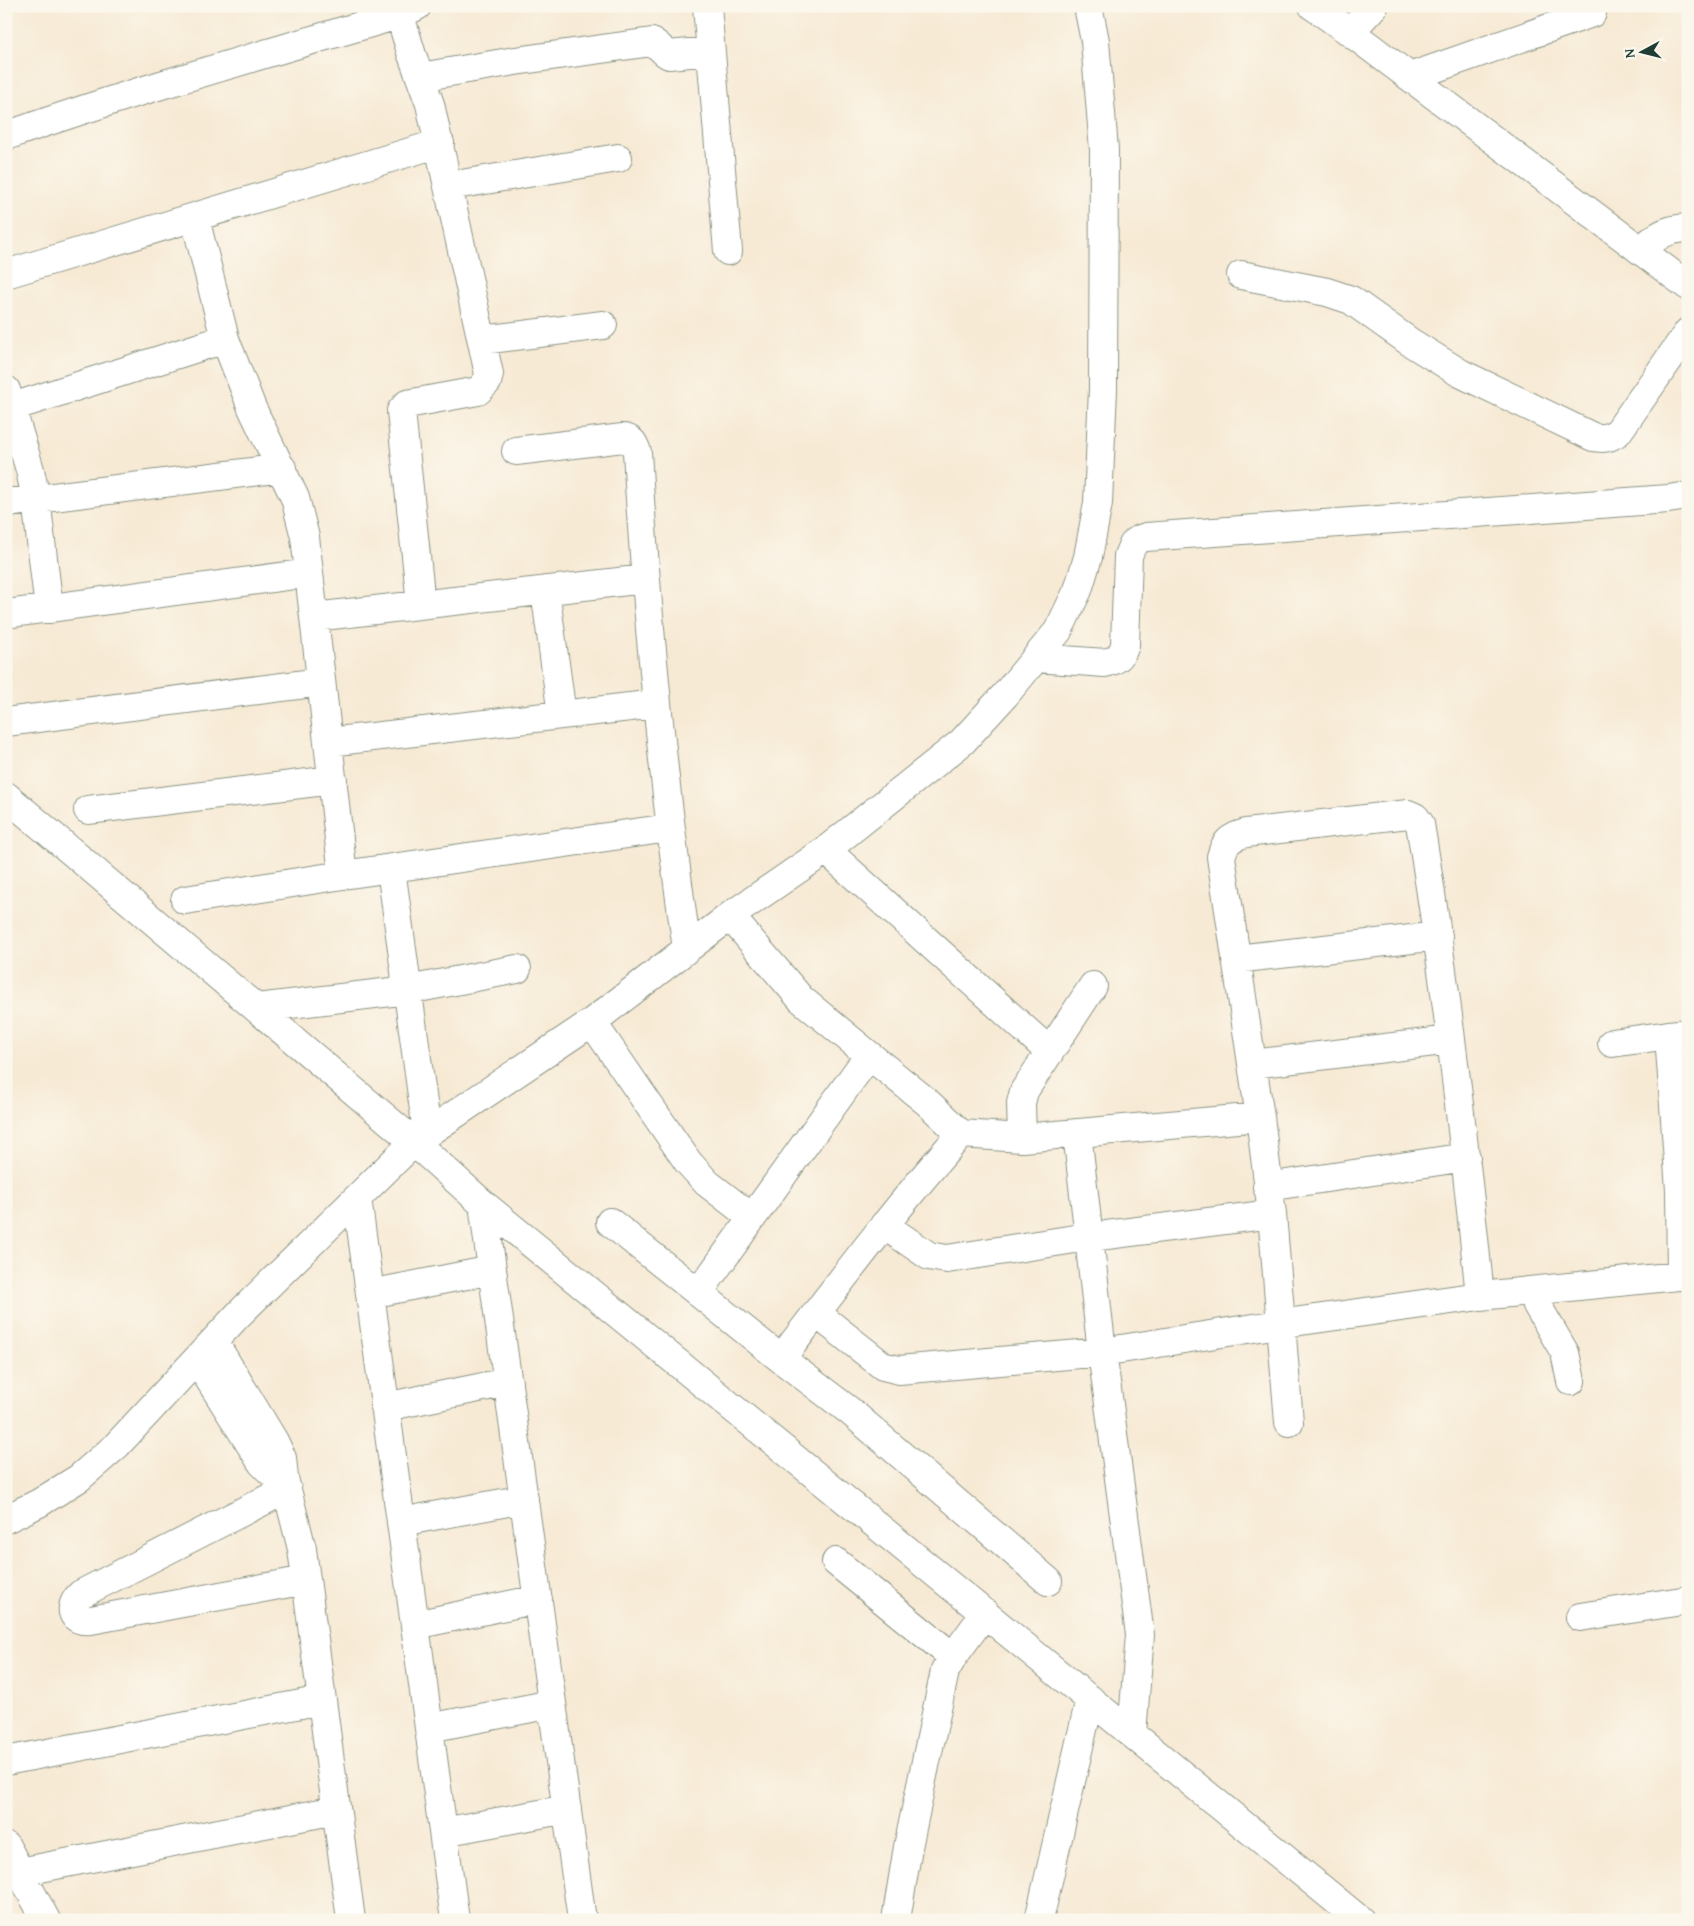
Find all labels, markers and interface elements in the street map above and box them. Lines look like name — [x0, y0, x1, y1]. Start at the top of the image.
north arrow — [1616, 28, 1666, 78]
text: N — [1619, 47, 1640, 59]

